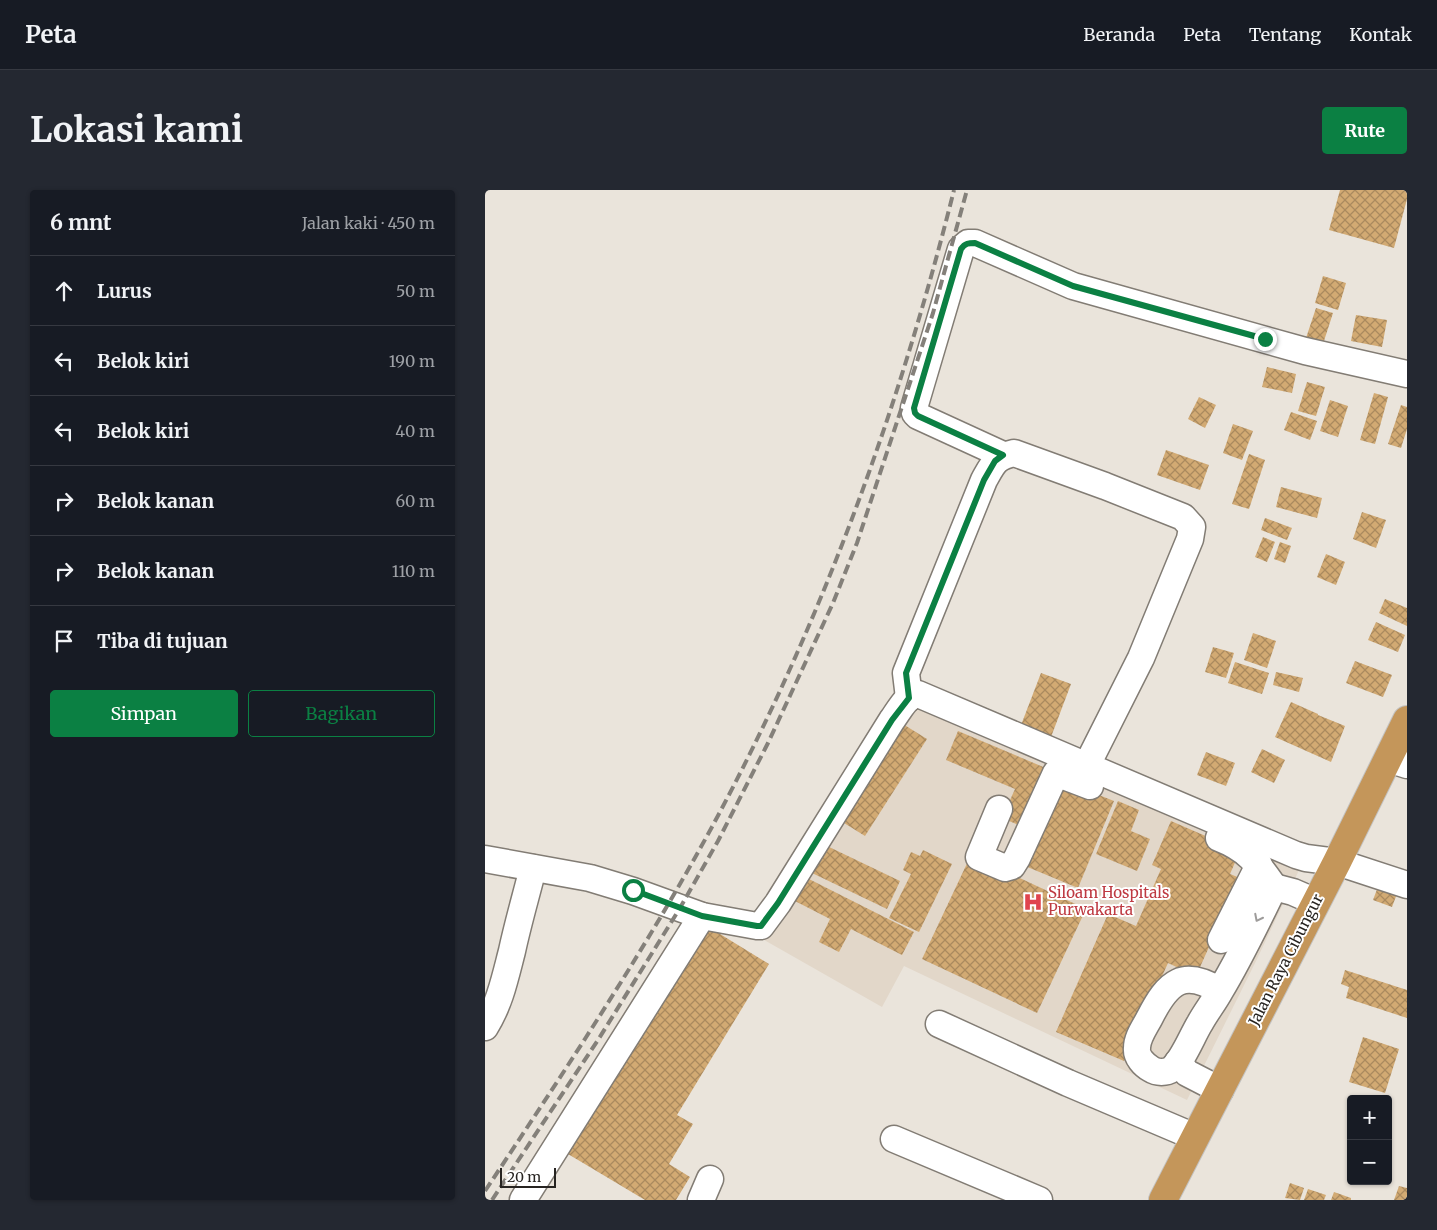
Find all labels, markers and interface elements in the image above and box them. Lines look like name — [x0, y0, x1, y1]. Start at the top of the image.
text: Peta — [25, 19, 77, 50]
text: Beranda — [1083, 23, 1155, 46]
text: Peta — [1183, 23, 1221, 46]
text: Tentang — [1249, 23, 1321, 46]
text: Kontak — [1349, 23, 1412, 46]
button: Rute — [1322, 107, 1407, 154]
text: Lokasi kami — [30, 108, 243, 152]
text: 6 mnt — [50, 209, 112, 236]
text: Jalan kaki · 450 m — [302, 213, 435, 233]
icon: ahead — [50, 277, 78, 305]
text: Lurus — [97, 279, 152, 303]
text: 50 m — [396, 281, 435, 301]
route end — [1254, 328, 1277, 351]
icon: left — [50, 347, 78, 375]
text: Belok kiri — [97, 349, 189, 373]
text: 190 m — [389, 351, 435, 371]
icon: left — [50, 417, 78, 445]
text: Belok kiri — [97, 419, 189, 443]
text: 40 m — [395, 421, 435, 441]
icon: right — [50, 487, 78, 515]
text: Belok kanan — [97, 489, 214, 513]
text: 60 m — [395, 491, 435, 511]
icon: right — [50, 557, 78, 585]
text: Belok kanan — [97, 559, 214, 583]
text: 110 m — [392, 561, 435, 581]
icon: arrive — [50, 627, 78, 655]
text: Tiba di tujuan — [97, 629, 228, 653]
button: Simpan — [50, 690, 238, 737]
button: Bagikan — [248, 690, 435, 737]
route start — [622, 879, 645, 902]
place label: Siloam Hospitals Purwakarta — [1048, 883, 1169, 919]
street label: Jalan Raya Cibungur — [1244, 890, 1327, 1030]
hospital icon: Siloam Hospitals Purwakarta — [1022, 891, 1044, 913]
one-way arrow — [1254, 913, 1264, 922]
map controls — [1347, 1095, 1392, 1185]
button: + — [1347, 1095, 1392, 1140]
button: − — [1347, 1140, 1392, 1185]
scale bar — [500, 1165, 556, 1188]
text: 20 m — [507, 1168, 541, 1186]

